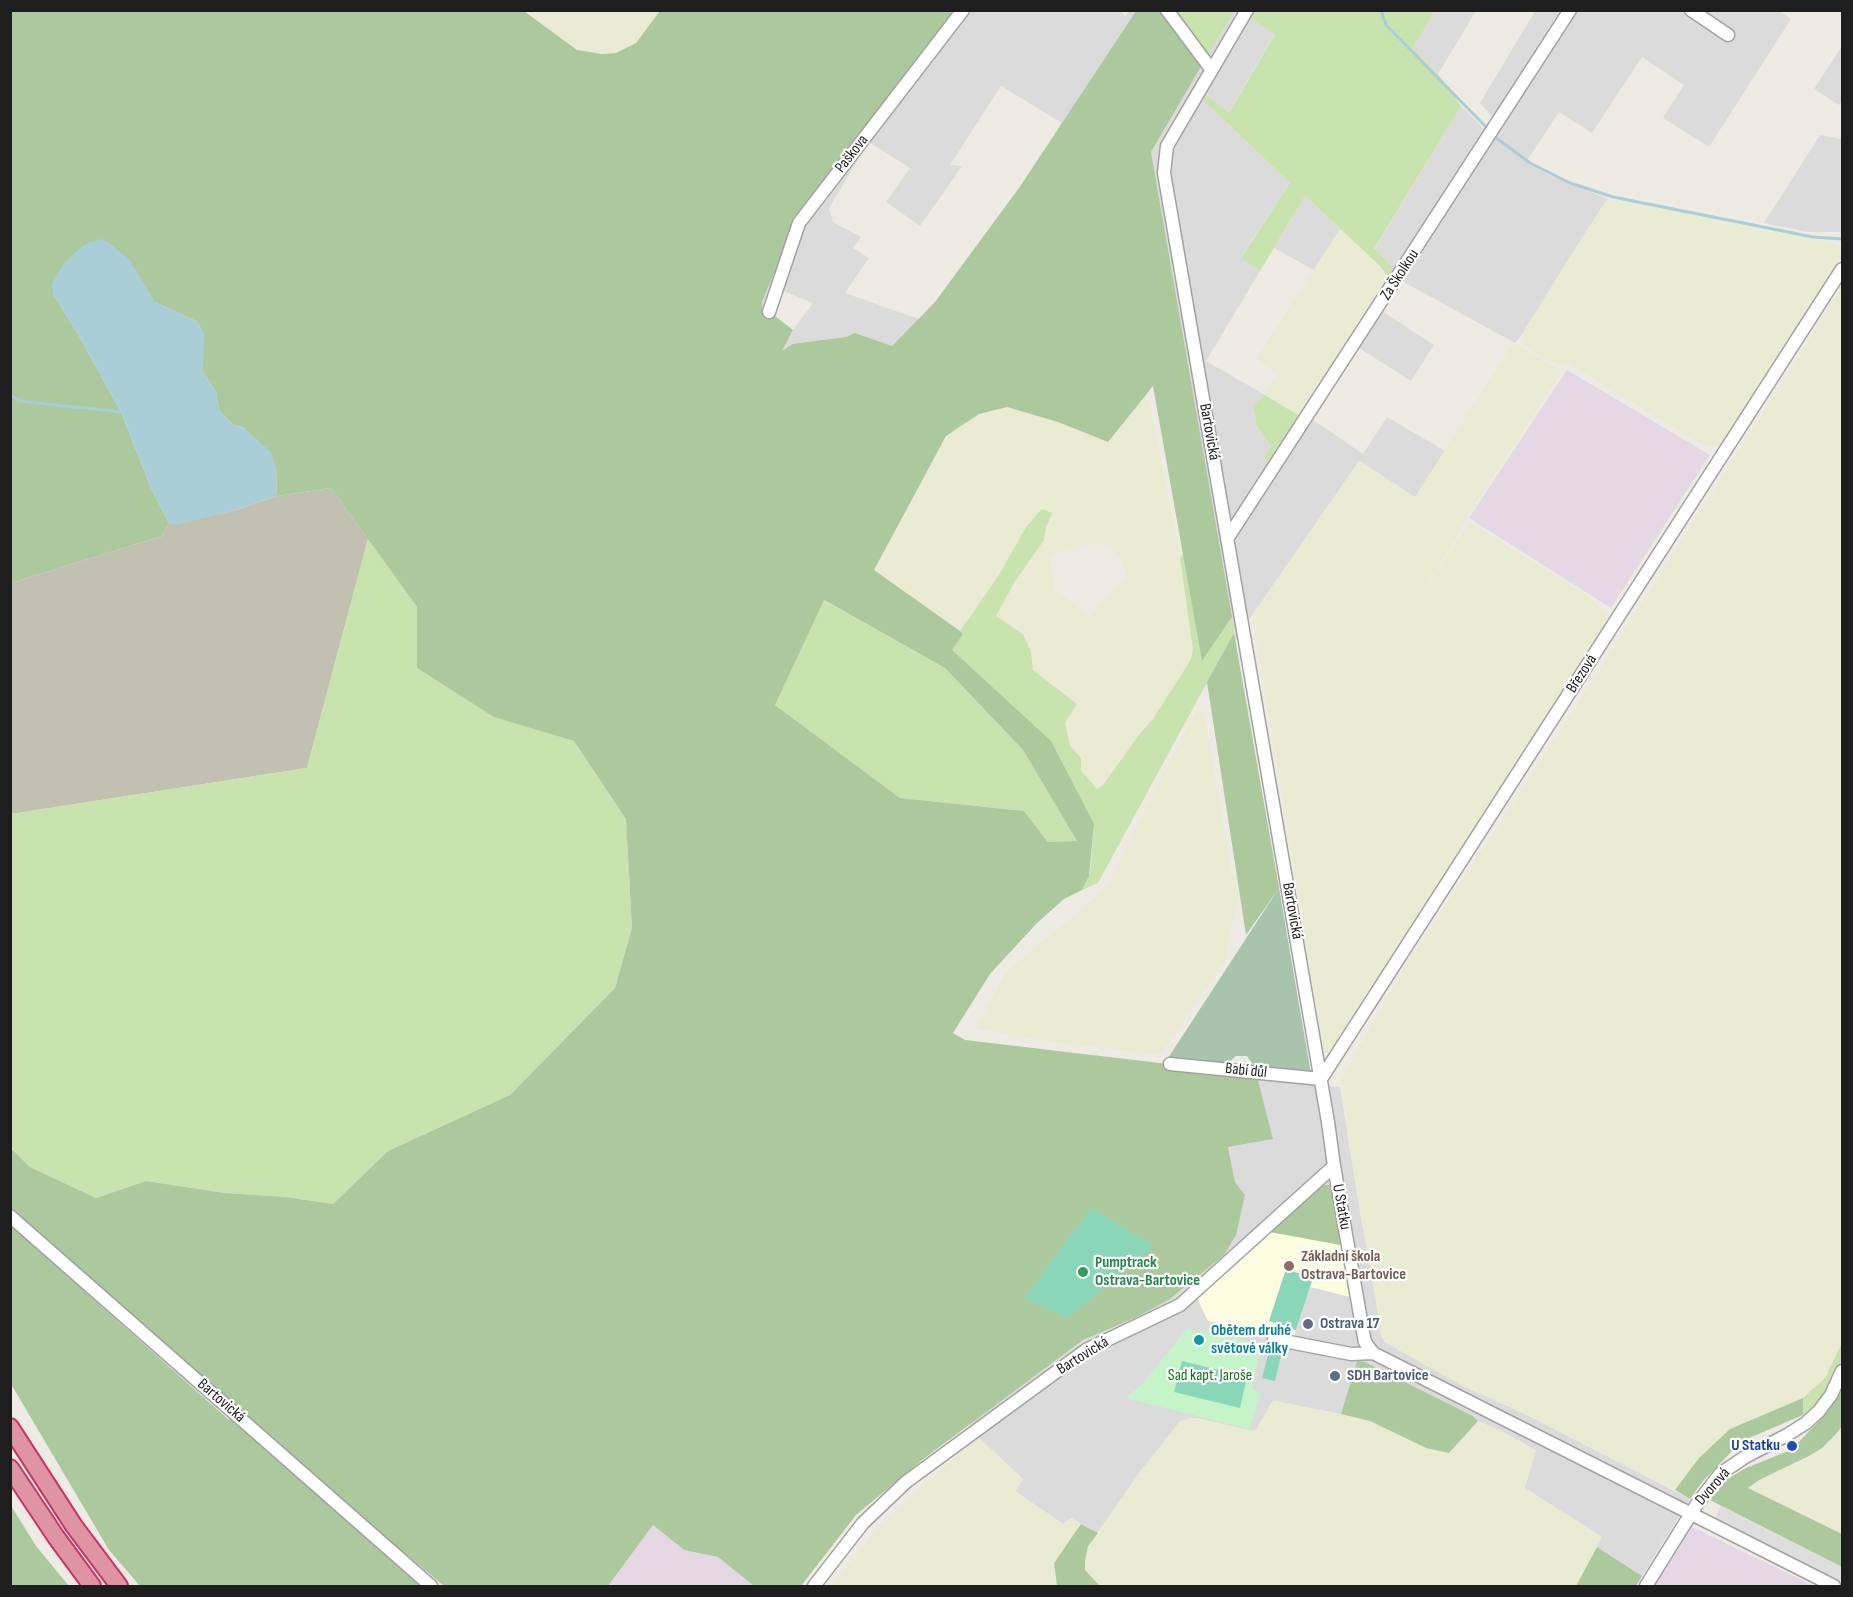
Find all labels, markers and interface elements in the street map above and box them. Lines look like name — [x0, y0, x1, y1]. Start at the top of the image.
street label: Paškova — [831, 131, 873, 177]
street label: Za Školkou — [1377, 246, 1423, 304]
street label: Bartovická — [1195, 402, 1223, 462]
street label: Březová — [1563, 651, 1601, 697]
street label: Bartovická — [1278, 881, 1306, 941]
street label: Babí důl — [1224, 1059, 1268, 1083]
street label: U Statku — [1328, 1183, 1354, 1231]
place label: Základní škola Ostrava-Bartovice — [1301, 1247, 1406, 1285]
place label: Pumptrack Ostrava-Bartovice — [1095, 1253, 1200, 1291]
marker: Základní škola Ostrava-Bartovice — [1282, 1259, 1296, 1273]
marker: Pumptrack Ostrava-Bartovice — [1076, 1265, 1090, 1279]
place label: Ostrava 17 — [1320, 1314, 1380, 1334]
marker: Ostrava 17 — [1301, 1317, 1315, 1331]
place label: Obětem druhé světové války — [1211, 1321, 1291, 1359]
street label: Bartovická — [1054, 1333, 1112, 1379]
marker: Obětem druhé světové války — [1192, 1333, 1206, 1347]
park label: Sad kapt. Jaroše — [1168, 1366, 1252, 1386]
place label: SDH Bartovice — [1347, 1366, 1428, 1386]
marker: SDH Bartovice — [1328, 1369, 1342, 1383]
street label: Bartovická — [193, 1375, 249, 1427]
place label: U Statku — [1731, 1436, 1780, 1456]
marker: U Statku — [1785, 1439, 1799, 1453]
street label: Dvorová — [1691, 1464, 1735, 1510]

